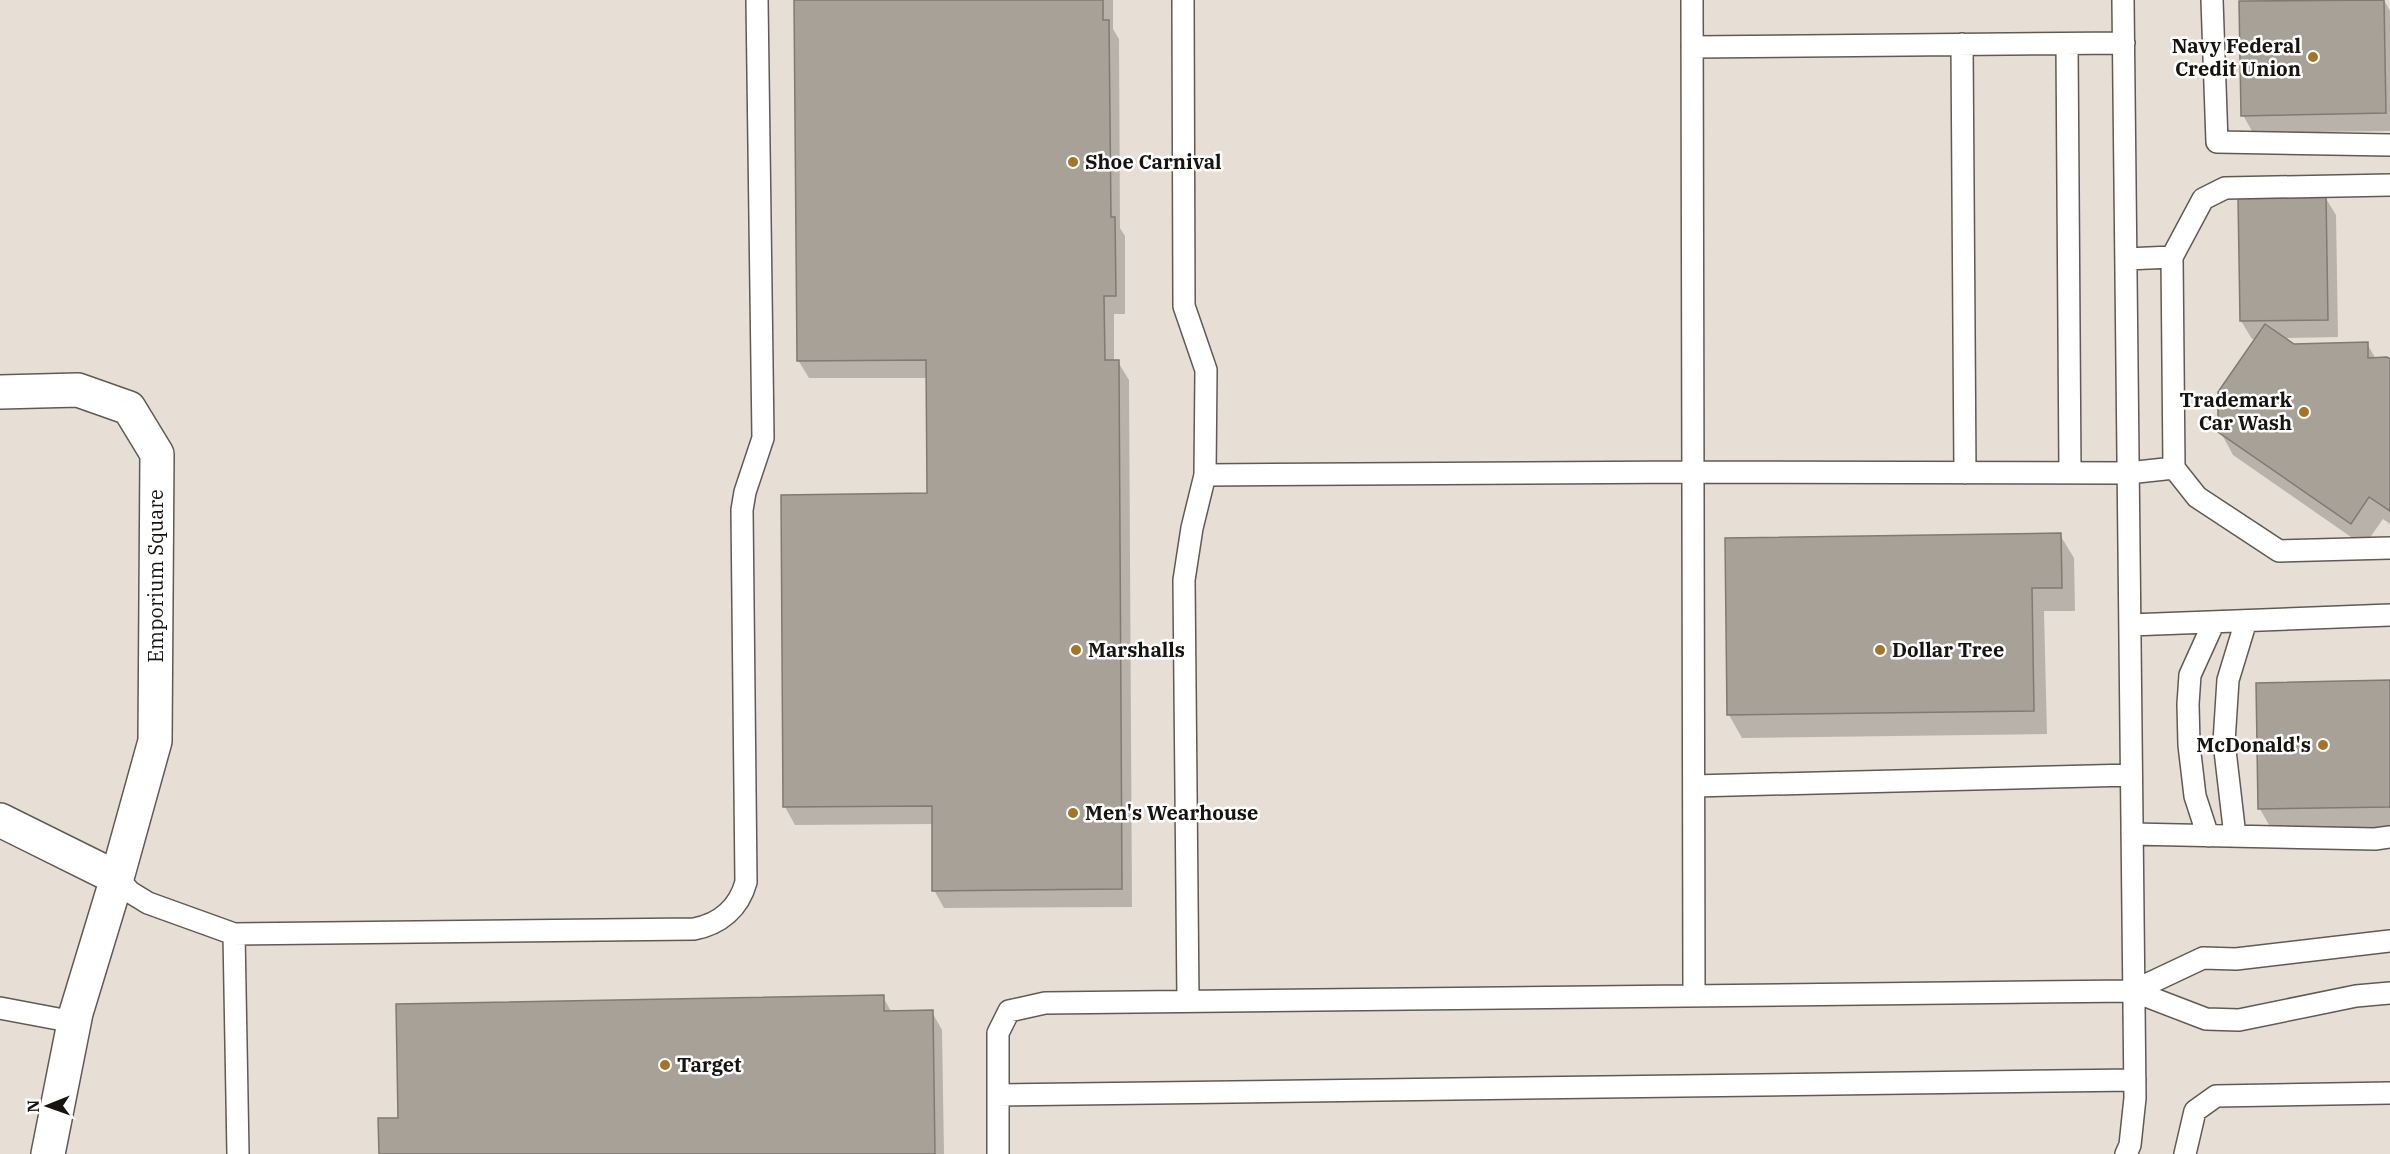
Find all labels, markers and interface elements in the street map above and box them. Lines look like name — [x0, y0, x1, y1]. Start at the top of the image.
place label: Navy Federal Credit Union — [2172, 32, 2301, 82]
marker: Navy Federal Credit Union — [2306, 50, 2320, 64]
place label: Shoe Carnival — [1085, 148, 1222, 175]
marker: Shoe Carnival — [1066, 155, 1080, 169]
place label: Trademark Car Wash — [2180, 386, 2293, 436]
marker: Trademark Car Wash — [2297, 405, 2311, 419]
street label: Emporium Square — [142, 489, 169, 663]
place label: Marshalls — [1088, 636, 1185, 663]
place label: Dollar Tree — [1892, 636, 2004, 663]
marker: Marshalls — [1069, 643, 1083, 657]
marker: Dollar Tree — [1873, 643, 1887, 657]
place label: McDonald's — [2196, 731, 2311, 758]
marker: McDonald's — [2316, 738, 2330, 752]
place label: Men's Wearhouse — [1085, 799, 1258, 826]
marker: Men's Wearhouse — [1066, 806, 1080, 820]
place label: Target — [677, 1051, 742, 1078]
marker: Target — [658, 1058, 672, 1072]
north arrow — [18, 1076, 78, 1136]
text: N — [23, 1100, 43, 1113]

